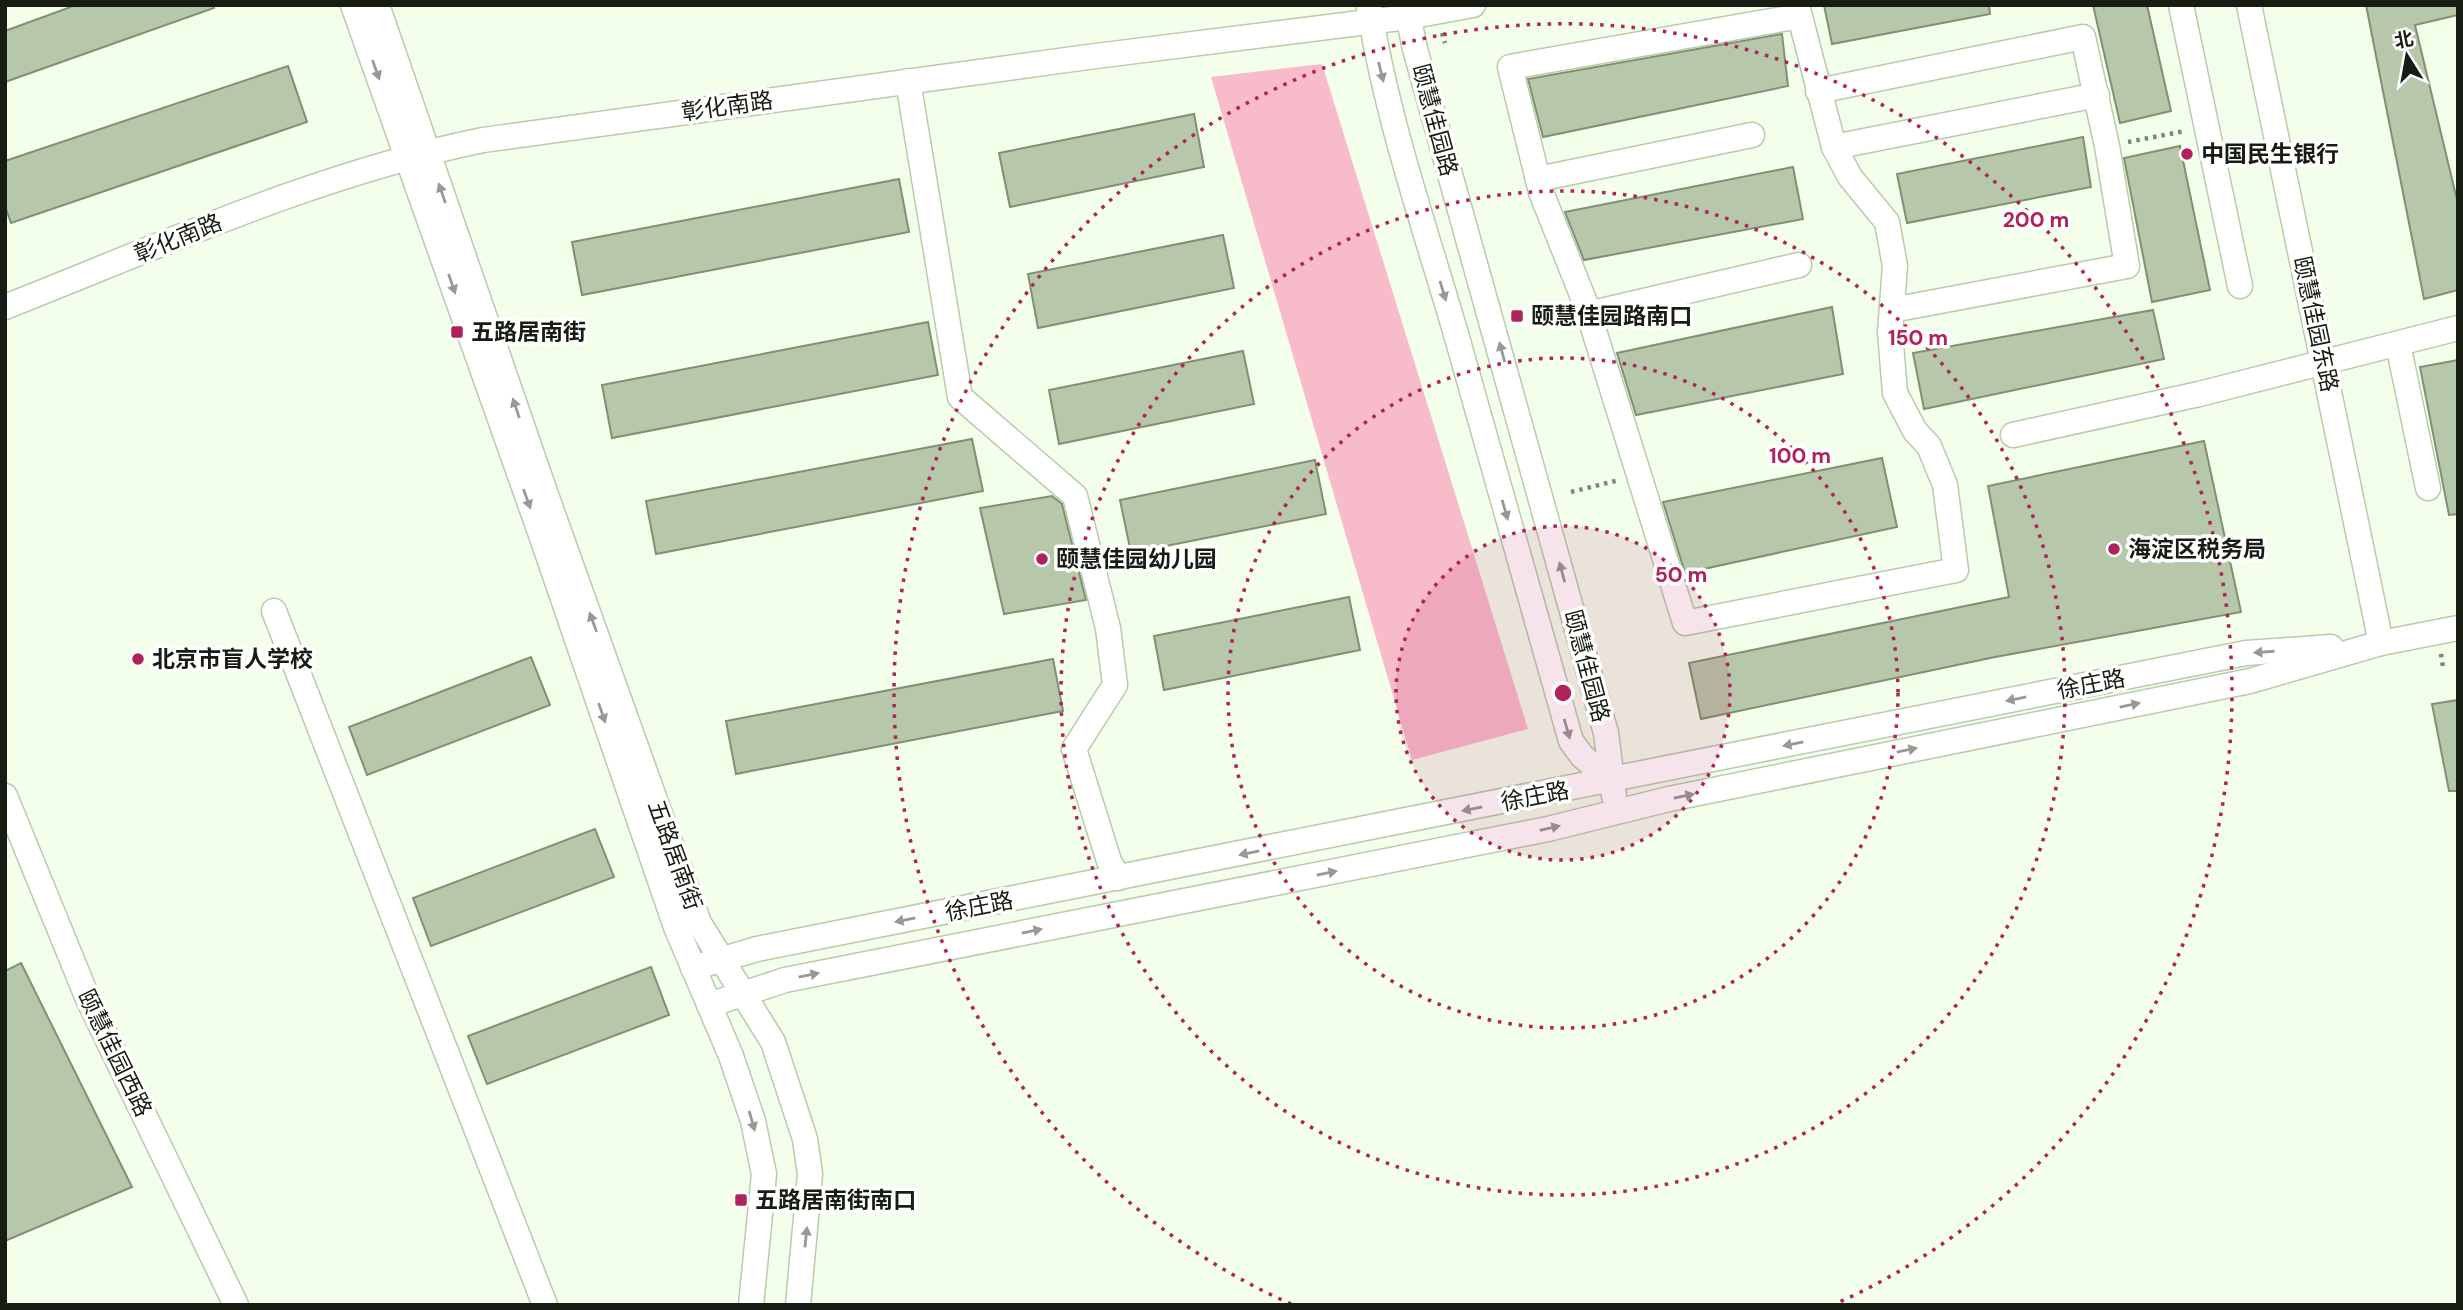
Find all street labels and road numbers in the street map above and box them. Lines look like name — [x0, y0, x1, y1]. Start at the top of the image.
street label: 颐慧佳园路 — [1406, 61, 1464, 179]
street label: 彰化南路 — [679, 85, 775, 127]
street label: 彰化南路 — [130, 207, 226, 269]
street label: 颐慧佳园东路 — [2287, 253, 2345, 395]
street label: 颐慧佳园路 — [1558, 607, 1616, 725]
street label: 徐庄路 — [2054, 663, 2128, 705]
street label: 徐庄路 — [1498, 775, 1572, 817]
street label: 五路居南街 — [641, 796, 709, 914]
street label: 徐庄路 — [942, 885, 1016, 927]
street label: 颐慧佳园西路 — [71, 984, 159, 1122]

